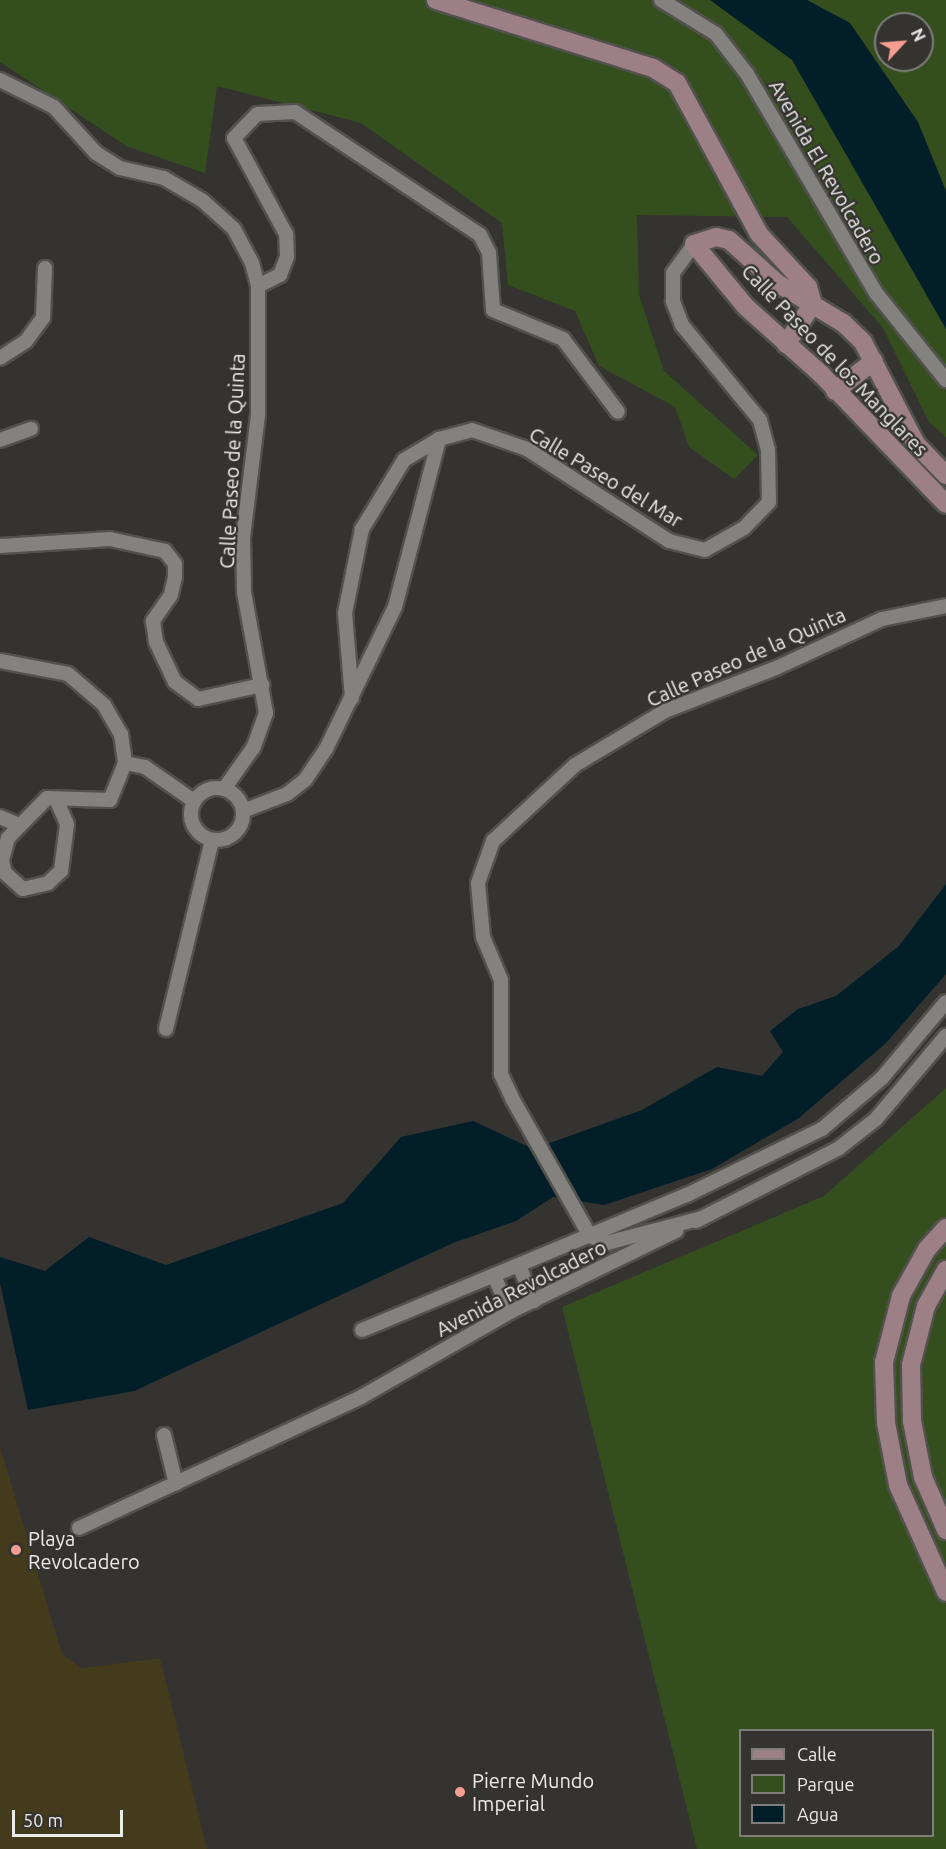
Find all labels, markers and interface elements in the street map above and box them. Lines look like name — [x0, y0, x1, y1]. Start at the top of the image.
north arrow — [874, 12, 934, 72]
text: N — [908, 26, 929, 44]
street label: Avenida El Revolcadero — [764, 75, 890, 269]
street label: Calle Paseo de los Manglares — [737, 259, 933, 461]
street label: Calle Paseo de la Quinta — [214, 353, 250, 569]
street label: Calle Paseo del Mar — [525, 422, 687, 532]
street label: Calle Paseo de la Quinta — [643, 602, 849, 712]
street label: Avenida Revolcadero — [432, 1235, 610, 1341]
place label: Playa Revolcadero — [28, 1526, 140, 1573]
marker: Playa Revolcadero — [9, 1543, 23, 1557]
legend — [739, 1729, 934, 1837]
text: Calle — [797, 1744, 837, 1764]
place label: Pierre Mundo Imperial — [472, 1768, 594, 1815]
text: Parque — [797, 1774, 854, 1794]
marker: Pierre Mundo Imperial — [453, 1785, 467, 1799]
scale bar — [15, 1798, 126, 1836]
text: Agua — [797, 1804, 839, 1824]
text: 50 m — [23, 1810, 63, 1830]

